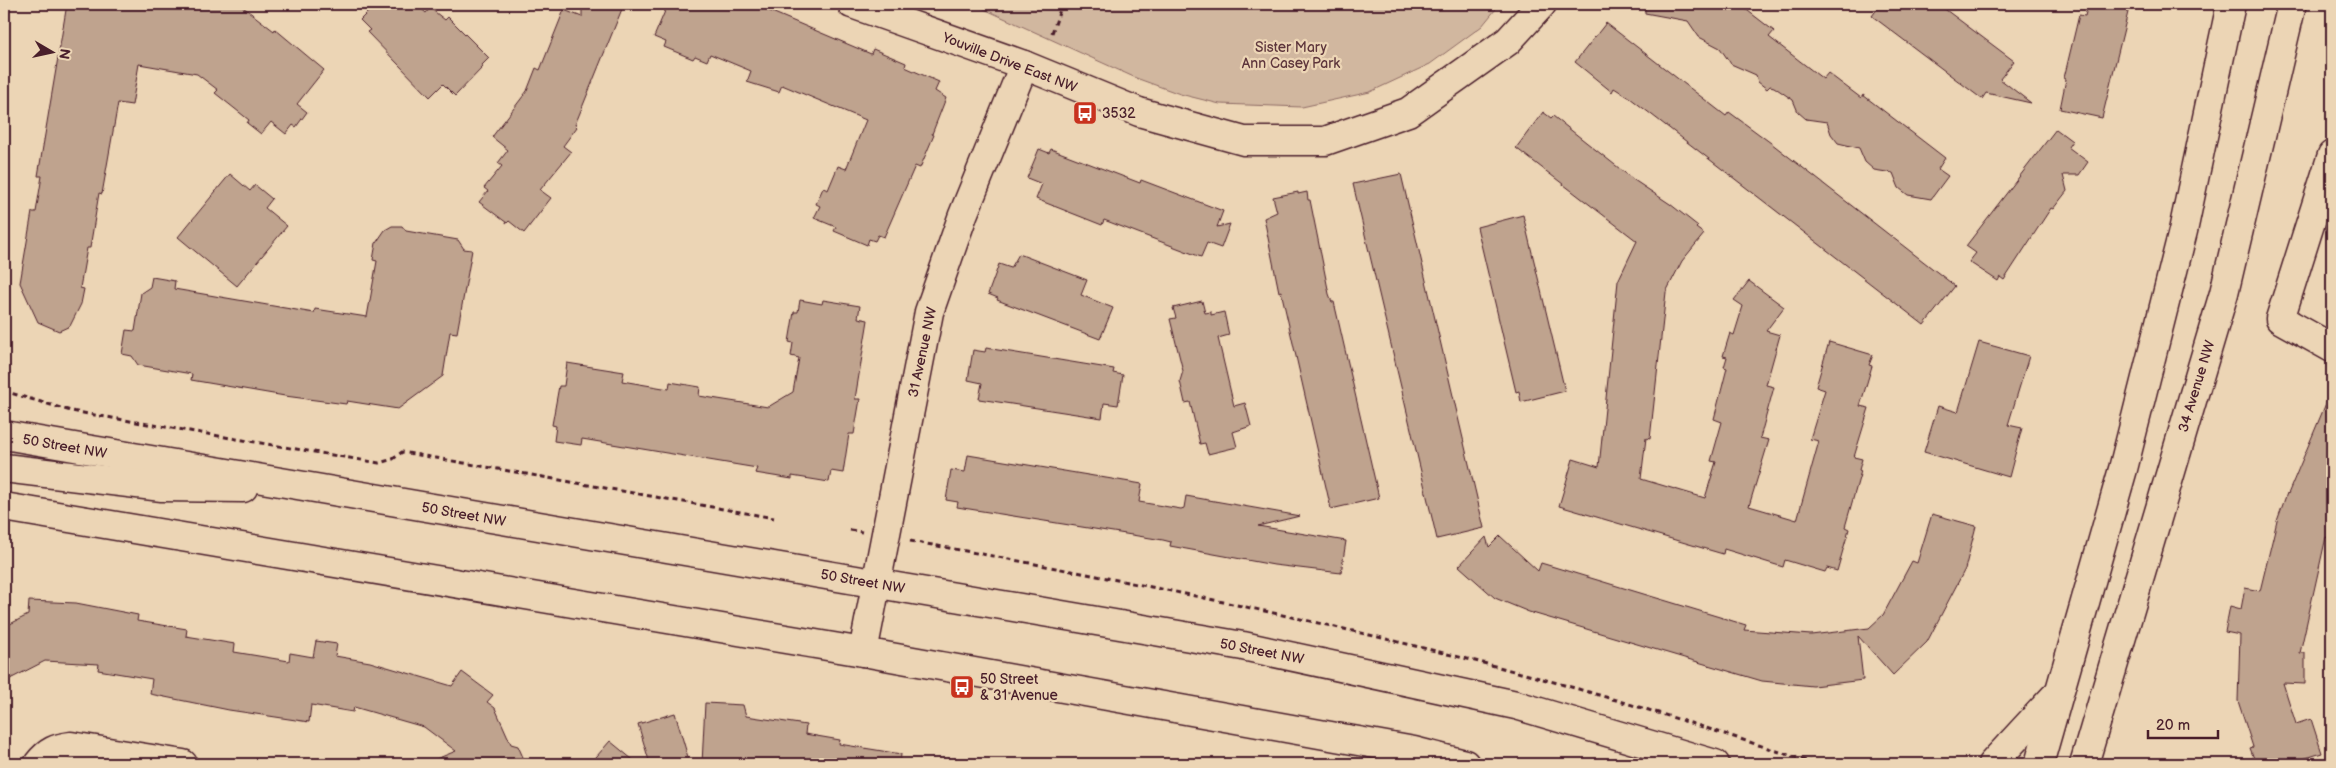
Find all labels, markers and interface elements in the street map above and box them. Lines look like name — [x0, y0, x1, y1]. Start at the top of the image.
north arrow — [28, 28, 78, 78]
street label: Youville Drive East NW — [939, 29, 1080, 96]
park label: Sister Mary Ann Casey Park — [1242, 39, 1340, 72]
text: N — [55, 47, 74, 60]
bus stop icon: 3532 — [1072, 100, 1098, 126]
place label: 3532 — [1102, 105, 1136, 122]
street label: 31 Avenue NW — [905, 305, 940, 399]
street label: 34 Avenue NW — [2174, 338, 2219, 434]
street label: 50 Street NW — [21, 431, 109, 462]
street label: 50 Street NW — [420, 499, 508, 530]
street label: 50 Street NW — [819, 566, 907, 597]
street label: 50 Street NW — [1218, 635, 1306, 668]
place label: 50 Street & 31 Avenue — [980, 671, 1058, 704]
bus stop icon: 50 Street & 31 Avenue — [949, 674, 975, 700]
scale bar — [2148, 708, 2218, 740]
text: 20 m — [2156, 716, 2190, 735]

